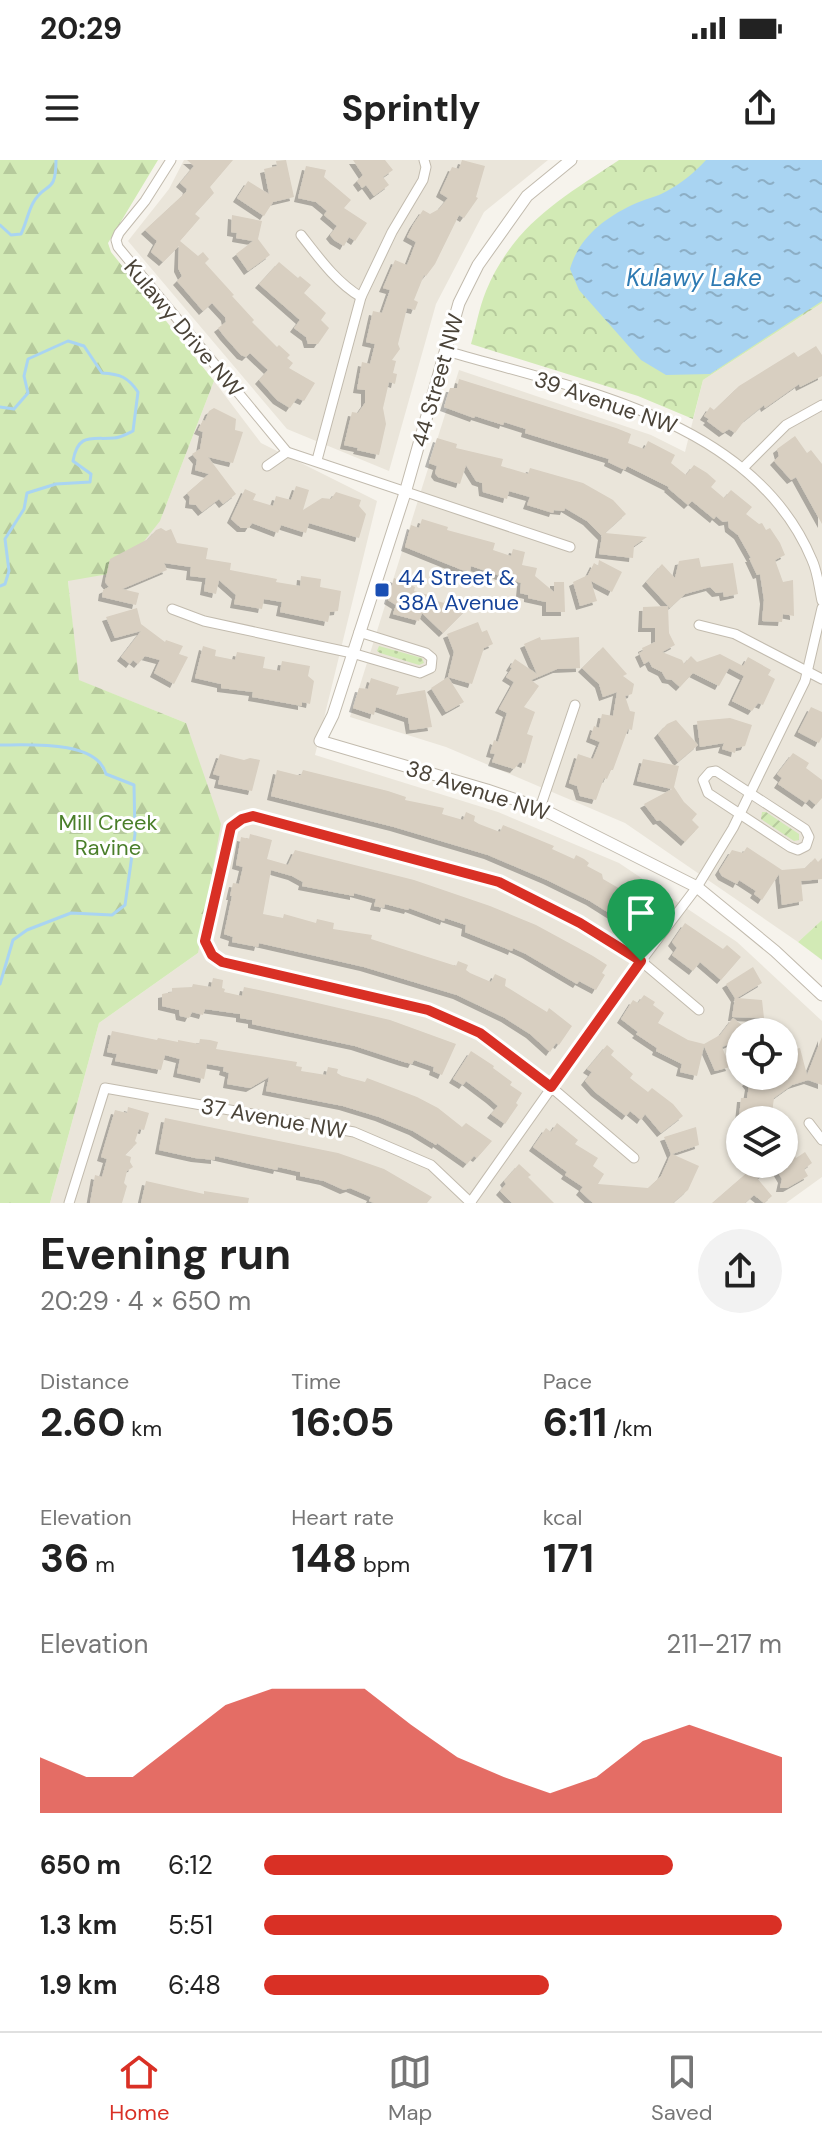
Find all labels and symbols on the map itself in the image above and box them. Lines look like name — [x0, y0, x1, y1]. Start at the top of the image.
street label: Kulawy Drive NW — [118, 253, 250, 403]
water label: Kulawy Lake — [626, 262, 762, 293]
street label: 44 Street NW — [405, 310, 470, 450]
street label: 39 Avenue NW — [531, 364, 681, 440]
place label: 44 Street & 38A Avenue — [398, 563, 519, 617]
marker: 44 Street & 38A Avenue — [373, 581, 391, 599]
street label: 38 Avenue NW — [402, 754, 553, 827]
park label: Mill Creek Ravine — [58, 808, 158, 862]
pin — [607, 879, 675, 961]
street label: 37 Avenue NW — [199, 1091, 349, 1146]

